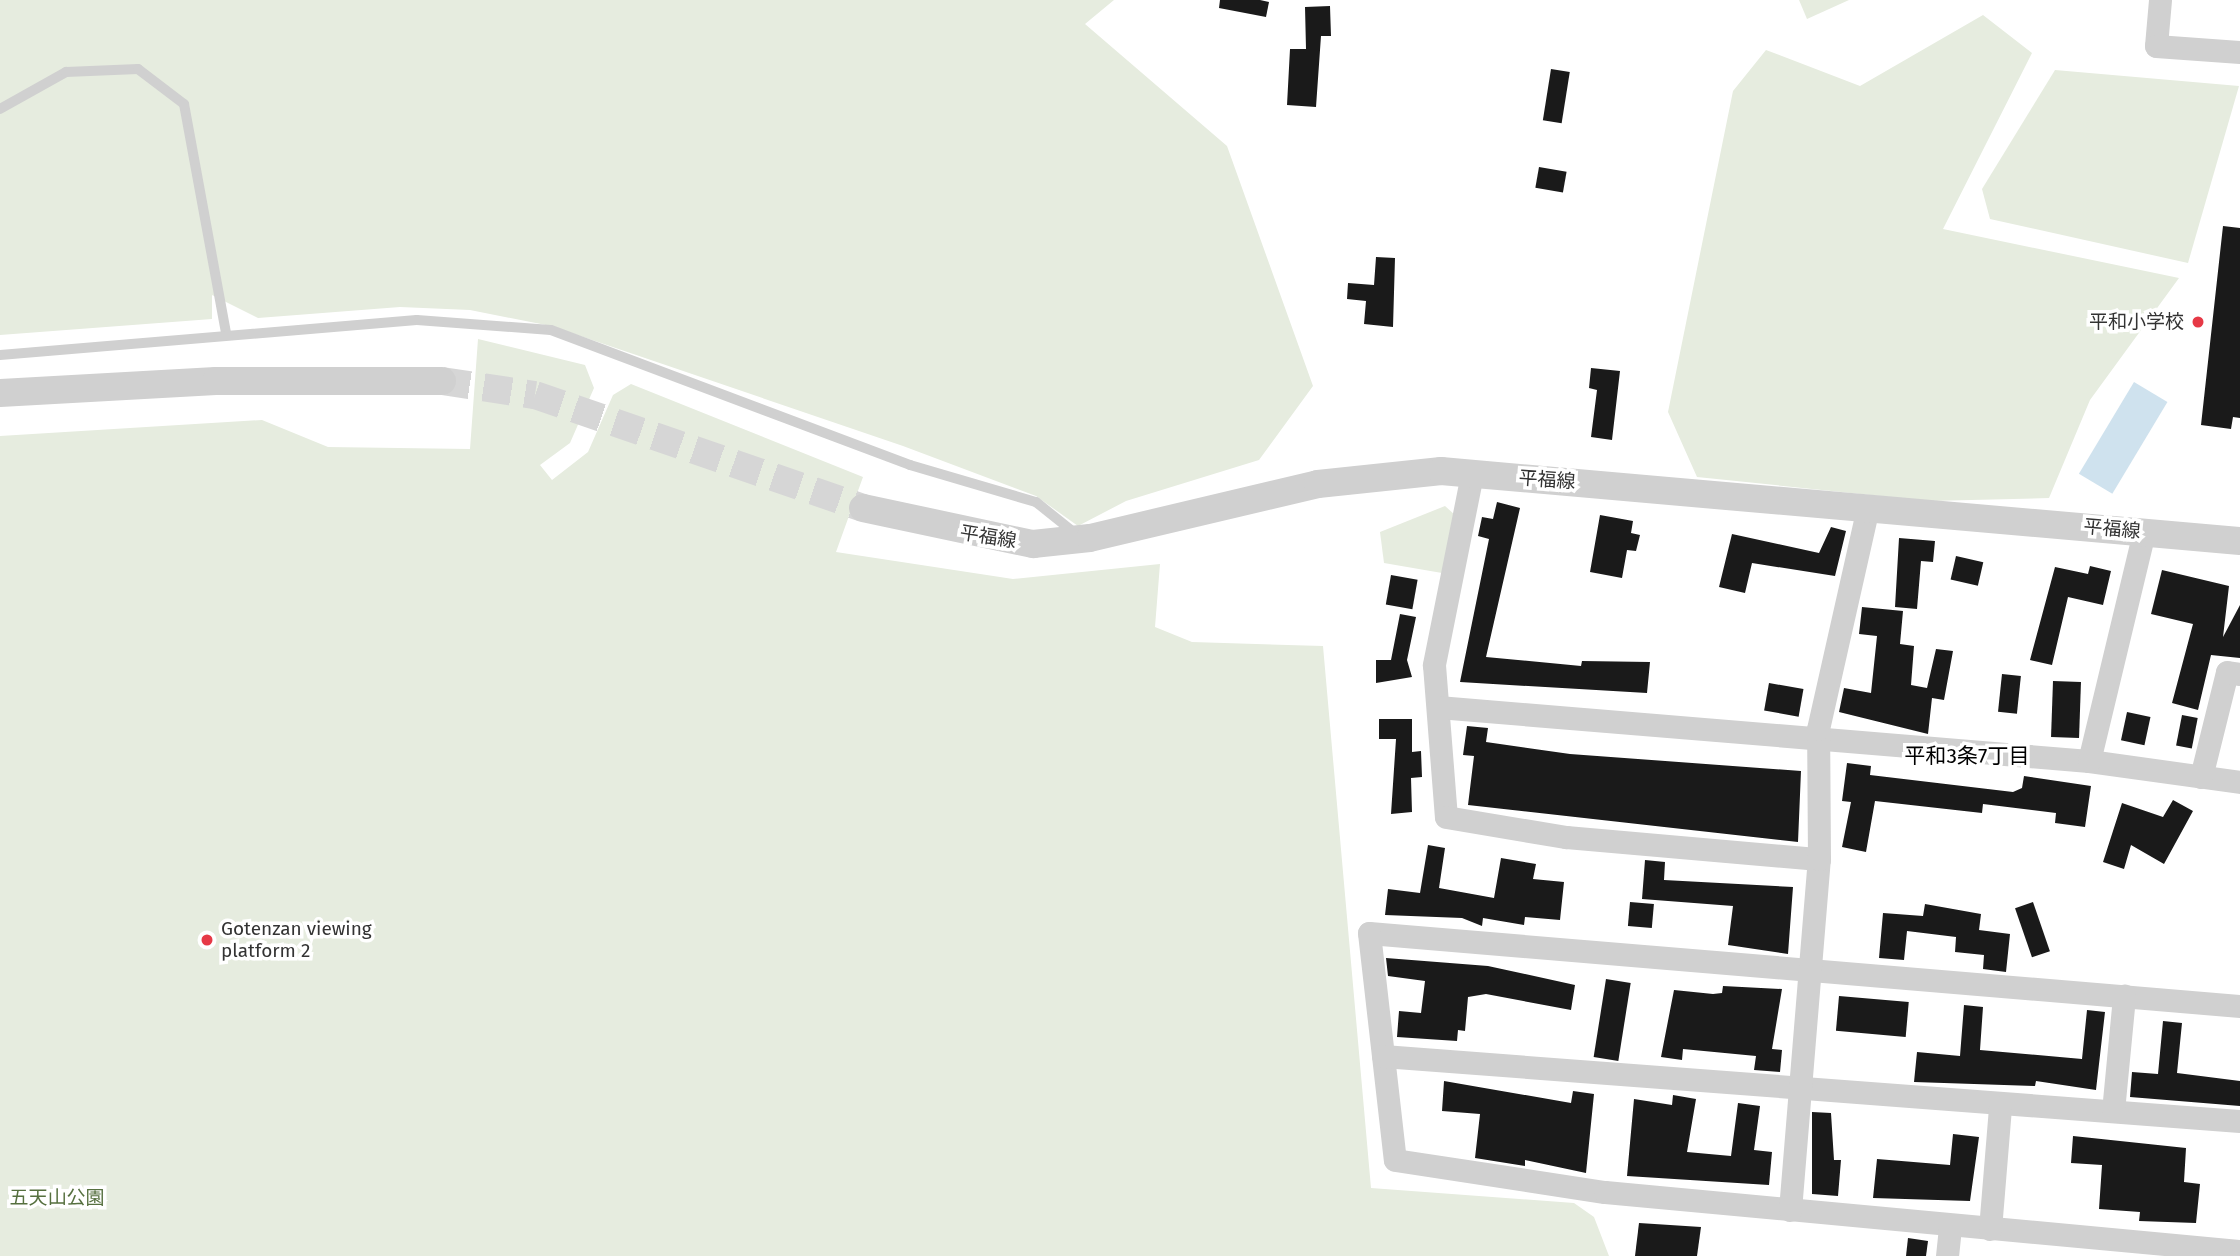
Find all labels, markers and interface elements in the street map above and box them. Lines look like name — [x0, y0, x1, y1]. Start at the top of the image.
place label: 平和小学校 — [2089, 311, 2184, 333]
marker: 平和小学校 — [2190, 314, 2206, 330]
street label: 平福線 — [1518, 467, 1576, 493]
street label: 平福線 — [2083, 515, 2141, 543]
street label: 平福線 — [958, 521, 1018, 553]
district label: 平和3条7丁目 — [1905, 743, 2029, 769]
place label: Gotenzan viewing platform 2 — [221, 918, 372, 962]
marker: Gotenzan viewing platform 2 — [199, 932, 215, 948]
park label: 五天山公園 — [10, 1187, 104, 1209]

